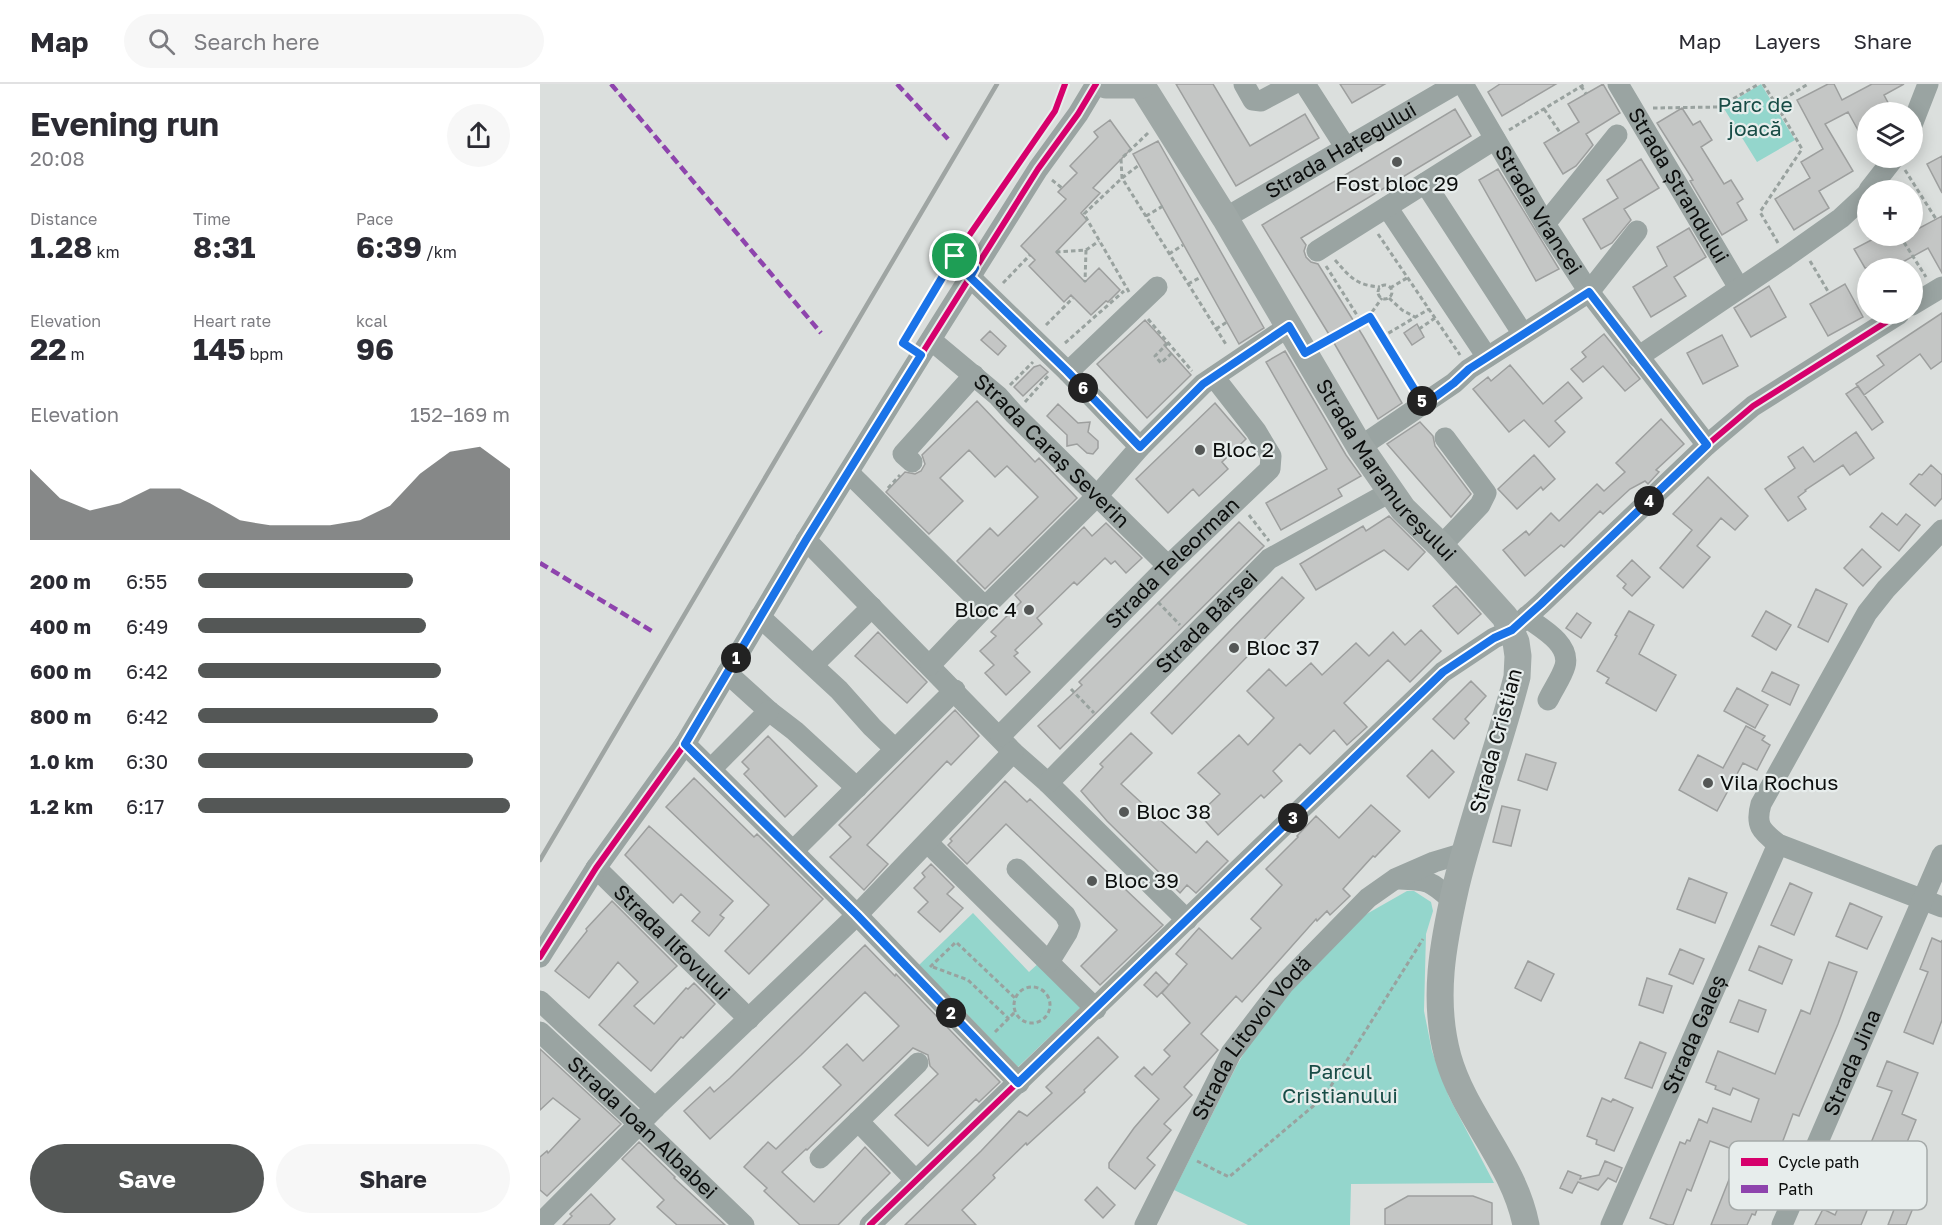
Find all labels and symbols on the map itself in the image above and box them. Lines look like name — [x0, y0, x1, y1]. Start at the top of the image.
park label: Parc de joacă — [1717, 91, 1793, 141]
street label: Strada Hațegului — [1260, 96, 1421, 204]
street label: Strada Ștrandului — [1623, 103, 1735, 267]
street label: Strada Vrancei — [1490, 141, 1588, 279]
marker: Fost bloc 29 — [1390, 155, 1404, 169]
place label: Fost bloc 29 — [1335, 170, 1459, 196]
pin — [929, 230, 980, 281]
street label: Strada Caraș Severin — [969, 367, 1136, 533]
pin: 6 — [1068, 373, 1098, 403]
street label: Strada Maramureșului — [1311, 374, 1462, 566]
pin: 5 — [1407, 386, 1437, 416]
place label: Bloc 2 — [1212, 436, 1274, 462]
marker: Bloc 2 — [1193, 443, 1207, 457]
pin: 4 — [1634, 486, 1664, 516]
street label: Strada Teleorman — [1099, 491, 1244, 634]
street label: Strada Bârsei — [1150, 564, 1262, 678]
place label: Bloc 4 — [954, 596, 1017, 622]
marker: Bloc 4 — [1022, 603, 1036, 617]
place label: Bloc 37 — [1246, 634, 1319, 660]
marker: Bloc 37 — [1227, 641, 1241, 655]
pin: 1 — [721, 643, 751, 673]
street label: Strada Cristian — [1463, 665, 1527, 816]
place label: Vila Rochus — [1720, 769, 1838, 795]
marker: Vila Rochus — [1701, 776, 1715, 790]
place label: Bloc 38 — [1136, 798, 1211, 824]
pin: 3 — [1278, 803, 1308, 833]
marker: Bloc 38 — [1117, 805, 1131, 819]
place label: Bloc 39 — [1104, 867, 1179, 893]
marker: Bloc 39 — [1085, 874, 1099, 888]
street label: Strada Ilfovului — [608, 879, 736, 1005]
street label: Strada Litovoi Vodă — [1186, 950, 1316, 1124]
street label: Strada Galeș — [1656, 970, 1731, 1098]
pin: 2 — [936, 998, 966, 1028]
street label: Strada Jina — [1817, 1005, 1886, 1119]
street label: Strada Ioan Albabei — [562, 1050, 723, 1204]
park label: Parcul Cristianului — [1282, 1058, 1398, 1108]
legend — [1729, 1141, 1927, 1210]
text: Cycle path — [1778, 1152, 1859, 1172]
text: Path — [1778, 1179, 1813, 1199]

